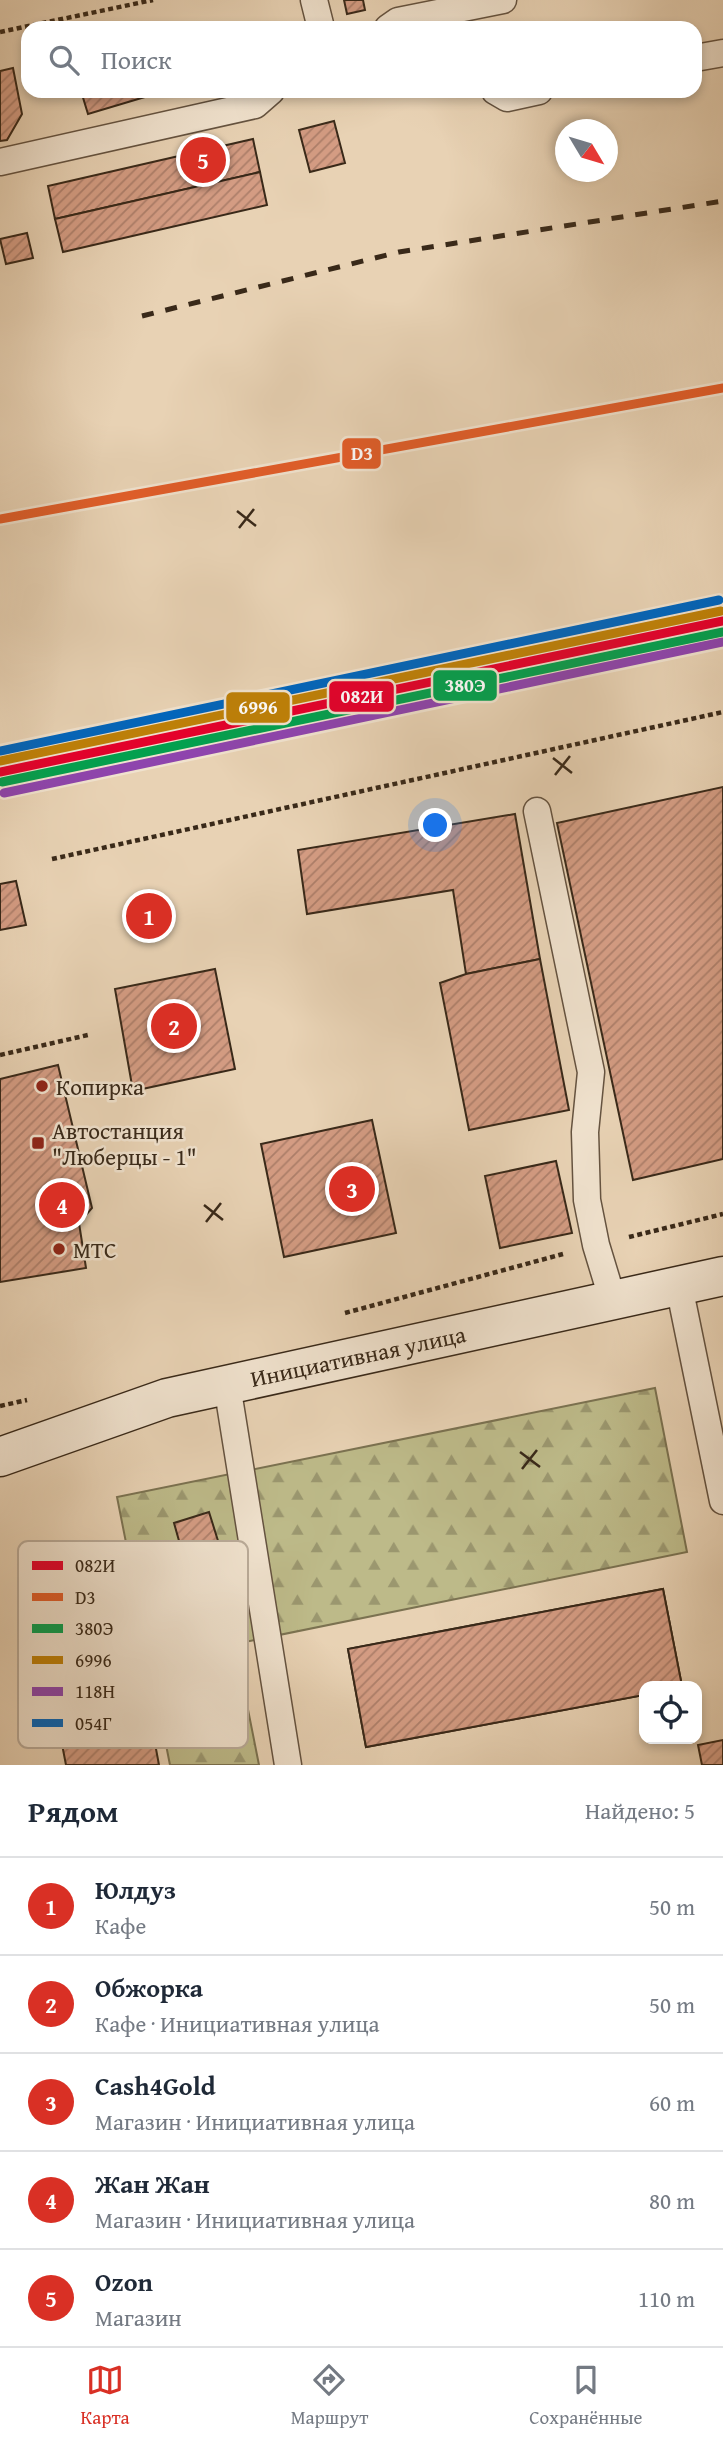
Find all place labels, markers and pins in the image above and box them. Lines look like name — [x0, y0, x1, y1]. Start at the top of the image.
pin: 5 — [180, 134, 226, 186]
pin: 1 — [126, 890, 172, 942]
pin: 2 — [151, 1000, 197, 1052]
place label: Копирка — [56, 1070, 144, 1103]
marker: Копирка — [34, 1078, 50, 1094]
place label: Автостанция "Люберцы - 1" — [52, 1114, 197, 1173]
marker: Автостанция "Люберцы - 1" — [30, 1135, 46, 1151]
pin: 3 — [329, 1163, 375, 1215]
pin: 4 — [39, 1179, 85, 1231]
place label: МТС — [73, 1233, 116, 1266]
marker: МТС — [51, 1241, 67, 1257]

